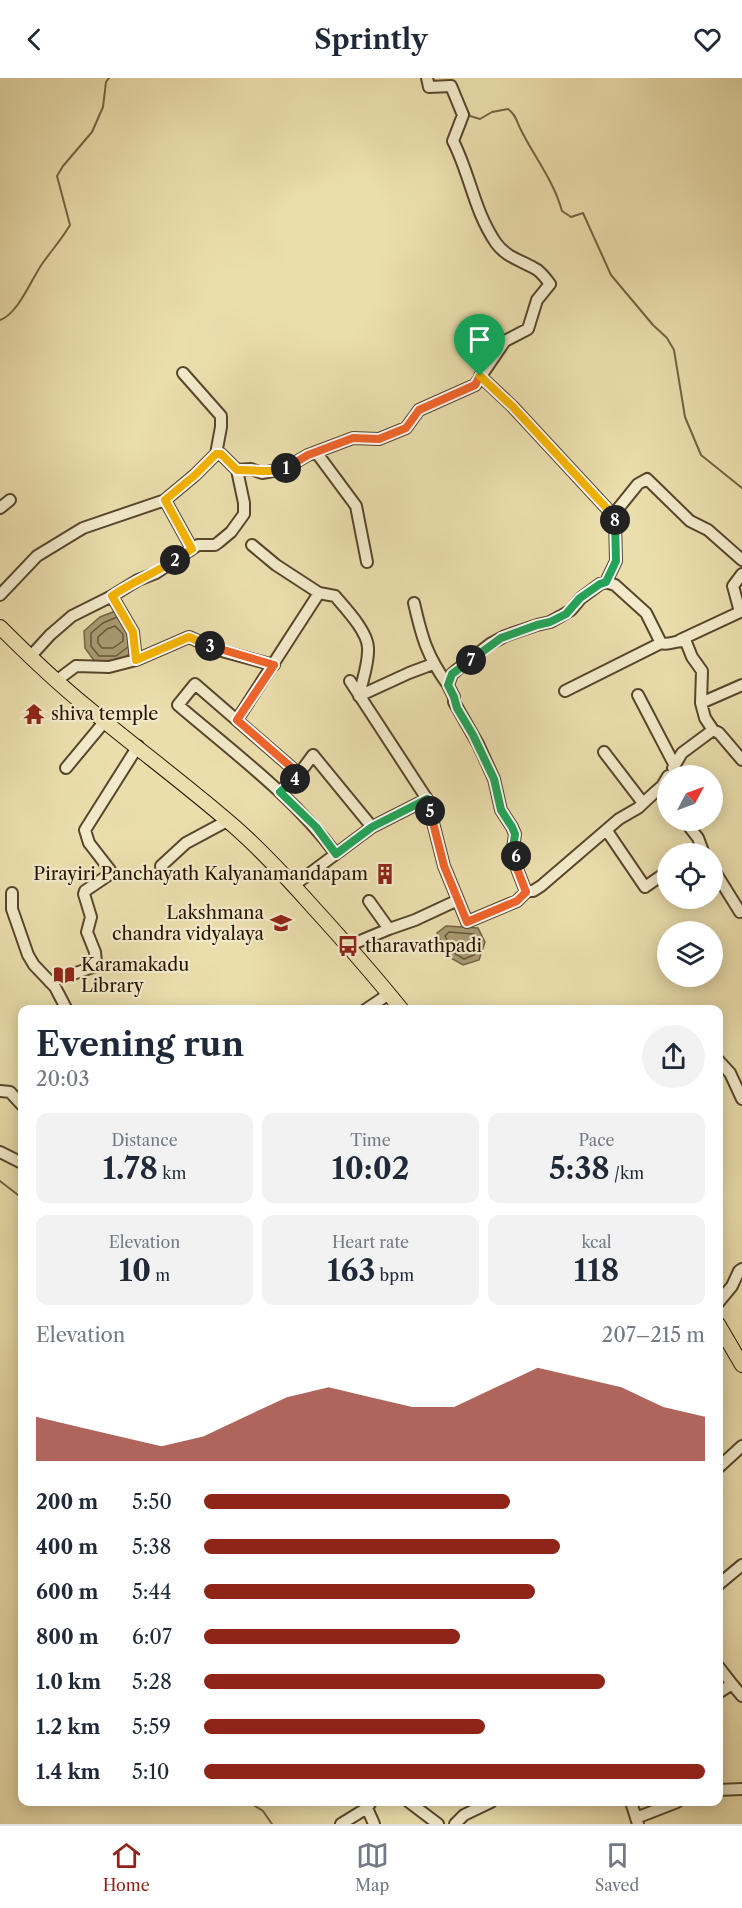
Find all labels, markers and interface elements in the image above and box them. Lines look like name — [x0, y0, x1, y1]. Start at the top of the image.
icon: back — [18, 23, 51, 56]
text: Sprintly — [314, 23, 428, 56]
icon: heart — [691, 23, 724, 56]
pin — [454, 314, 505, 376]
icon: arrive — [463, 323, 496, 356]
pin: 1 — [271, 453, 301, 483]
text: 1 — [282, 458, 290, 478]
pin: 8 — [600, 505, 630, 535]
text: 8 — [610, 510, 620, 530]
pin: 2 — [160, 545, 190, 575]
text: 2 — [170, 550, 180, 570]
pin: 3 — [195, 631, 225, 661]
text: 3 — [205, 636, 215, 656]
pin: 7 — [456, 645, 486, 675]
text: 7 — [467, 650, 475, 670]
temple icon: shiva temple — [22, 702, 46, 726]
place label: shiva temple — [51, 703, 158, 725]
pin: 4 — [280, 764, 310, 794]
north arrow — [657, 765, 723, 831]
map controls — [657, 765, 723, 987]
text: 4 — [290, 769, 300, 789]
pin: 5 — [415, 796, 445, 826]
text: 5 — [426, 801, 434, 821]
pin: 6 — [501, 841, 531, 871]
button: locate — [657, 843, 723, 909]
text: 6 — [511, 846, 521, 866]
building icon: Pirayiri Panchayath Kalyanamandapam — [373, 862, 397, 886]
place label: Pirayiri Panchayath Kalyanamandapam — [33, 863, 368, 885]
place label: Lakshmana chandra vidyalaya — [112, 902, 264, 945]
school or university icon: Lakshmana chandra vidyalaya — [269, 911, 293, 935]
button: layers — [657, 921, 723, 987]
bus stop icon: tharavathpadi — [336, 934, 360, 958]
place label: tharavathpadi — [365, 935, 483, 957]
place label: Karamakadu Library — [81, 954, 189, 997]
library icon: Karamakadu Library — [52, 963, 76, 987]
text: Evening run — [36, 1024, 244, 1065]
button: share — [642, 1025, 705, 1088]
text: 20:03 — [36, 1067, 89, 1091]
text: Distance — [111, 1130, 178, 1150]
text: Time — [350, 1130, 391, 1150]
text: Pace — [578, 1130, 615, 1150]
text: 1.78 — [103, 1150, 158, 1187]
text: 10:02 — [331, 1150, 410, 1187]
text: 5:38 — [549, 1150, 610, 1187]
text: km — [158, 1163, 186, 1183]
text: /km — [610, 1163, 644, 1183]
text: Elevation — [109, 1232, 180, 1252]
text: Heart rate — [332, 1232, 409, 1252]
text: kcal — [581, 1232, 612, 1252]
text: 10 — [119, 1252, 151, 1289]
text: 163 — [327, 1252, 375, 1289]
text: 118 — [574, 1252, 619, 1289]
text: m — [151, 1265, 170, 1285]
text: bpm — [375, 1265, 414, 1285]
text: Elevation — [36, 1323, 125, 1347]
text: 207–215 m — [602, 1323, 705, 1347]
text: 200 m — [36, 1490, 98, 1514]
text: 5:50 — [132, 1490, 172, 1514]
text: 400 m — [36, 1535, 98, 1559]
text: 5:38 — [132, 1535, 171, 1559]
text: 600 m — [36, 1580, 98, 1604]
text: 5:44 — [132, 1580, 172, 1604]
text: 800 m — [36, 1625, 99, 1649]
text: 6:07 — [132, 1625, 172, 1649]
text: 1.0 km — [36, 1670, 101, 1694]
text: 5:28 — [132, 1670, 172, 1694]
text: 1.2 km — [36, 1715, 100, 1739]
text: 5:59 — [132, 1715, 171, 1739]
text: 1.4 km — [36, 1760, 101, 1784]
text: 5:10 — [132, 1760, 170, 1784]
tab: Home — [103, 1839, 150, 1895]
tab: Map — [355, 1839, 389, 1895]
tab: Saved — [595, 1839, 639, 1895]

